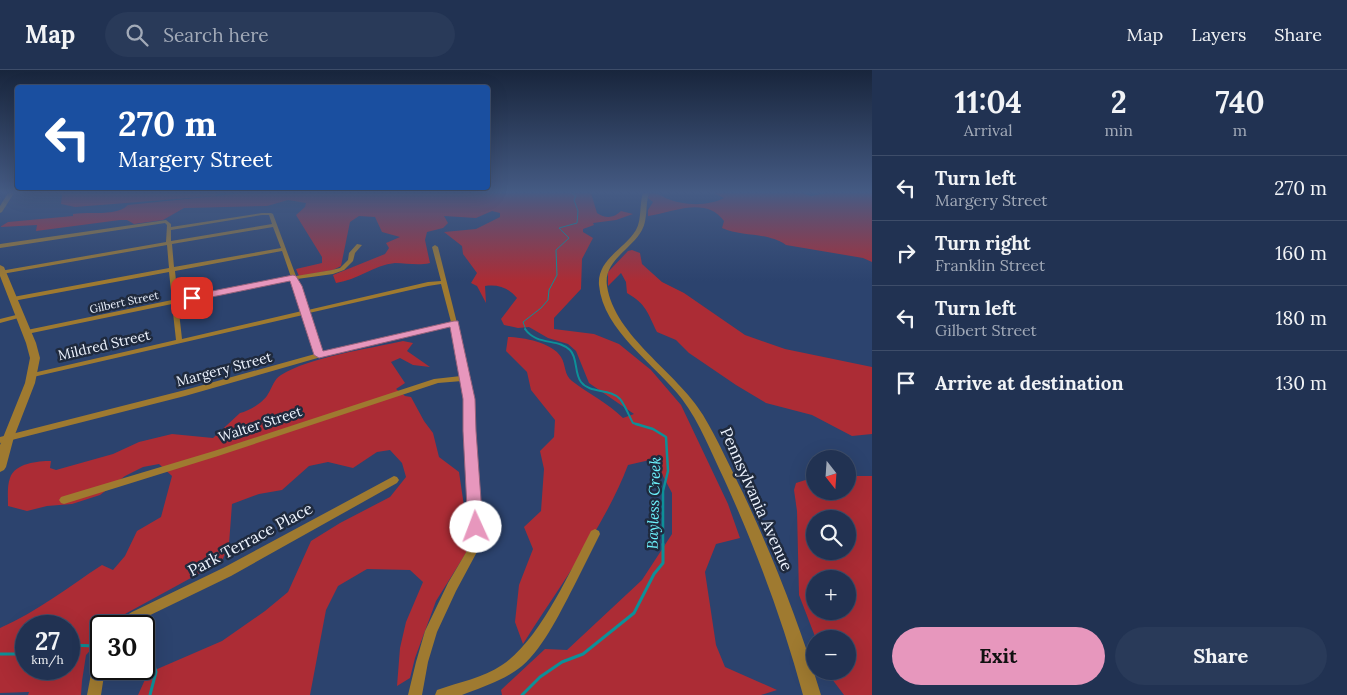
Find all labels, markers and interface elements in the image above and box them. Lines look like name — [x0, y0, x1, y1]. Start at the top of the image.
search box — [105, 12, 455, 57]
text: Map — [25, 19, 75, 50]
icon: search — [123, 21, 151, 49]
text: Search here — [163, 23, 269, 47]
text: Map — [1127, 23, 1163, 46]
text: Layers — [1191, 23, 1246, 46]
text: Share — [1274, 23, 1322, 46]
text: 11:04 — [955, 83, 1022, 121]
text: 2 — [1111, 83, 1127, 121]
text: 740 — [1215, 83, 1264, 121]
text: 270 m — [118, 101, 217, 146]
icon: left — [35, 105, 100, 170]
text: Arrival — [964, 120, 1013, 140]
text: min — [1104, 120, 1133, 140]
text: m — [1233, 120, 1247, 140]
text: Margery Street — [118, 145, 273, 173]
text: Turn left — [935, 166, 1016, 190]
icon: left — [892, 174, 920, 202]
text: 270 m — [1274, 176, 1327, 200]
text: Margery Street — [935, 190, 1047, 210]
text: Turn right — [935, 231, 1031, 255]
icon: right — [892, 239, 920, 267]
text: 160 m — [1275, 241, 1327, 265]
text: Franklin Street — [935, 255, 1045, 275]
pin — [171, 277, 213, 319]
icon: arrive — [178, 284, 206, 312]
street label: Gilbert Street — [88, 288, 160, 316]
text: Turn left — [935, 296, 1016, 320]
icon: left — [892, 304, 920, 332]
text: 180 m — [1276, 306, 1327, 330]
text: Gilbert Street — [935, 320, 1037, 340]
street label: Mildred Street — [56, 326, 152, 364]
street label: Margery Street — [174, 347, 274, 390]
icon: arrive — [892, 369, 920, 397]
text: Arrive at destination — [935, 371, 1124, 395]
text: 130 m — [1276, 371, 1327, 395]
street label: Walter Street — [216, 402, 305, 446]
street label: Pennsylvania Avenue — [716, 424, 798, 574]
north arrow — [806, 450, 856, 500]
map controls — [806, 450, 856, 680]
water label: Bayless Creek — [642, 456, 665, 550]
street label: Park Terrace Place — [184, 498, 316, 580]
position arrow — [449, 500, 501, 552]
button: search — [806, 510, 856, 560]
button: + — [806, 570, 856, 620]
speed limit sign: 30 — [90, 615, 155, 680]
text: 27 — [35, 625, 60, 657]
button: Exit — [892, 627, 1105, 685]
button: Share — [1115, 627, 1327, 685]
button: − — [806, 630, 856, 680]
text: km/h — [31, 652, 64, 667]

